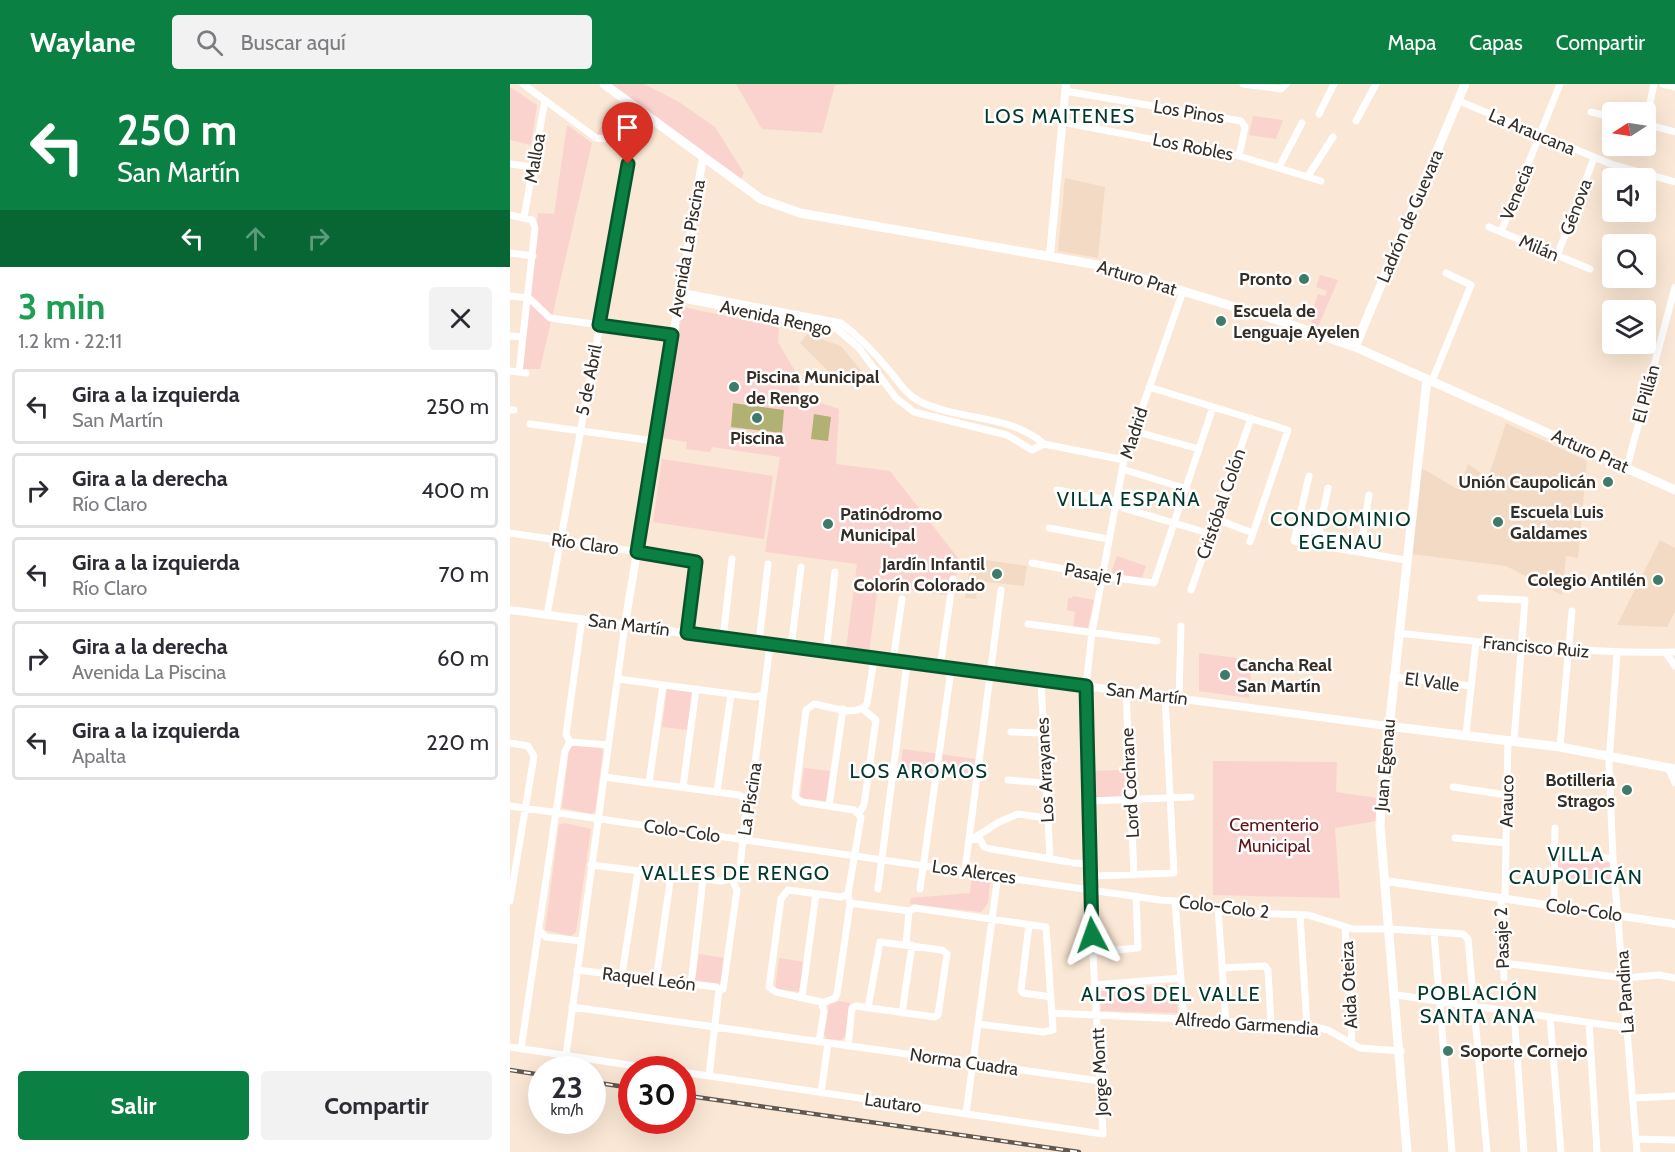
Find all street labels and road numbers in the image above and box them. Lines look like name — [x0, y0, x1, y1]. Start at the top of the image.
street label: Los Pinos — [1152, 96, 1226, 128]
street label: La Araucana — [1485, 104, 1579, 160]
street label: Los Robles — [1151, 128, 1235, 166]
street label: Malloa — [520, 131, 550, 185]
street label: Ladrón de Guevara — [1372, 146, 1448, 286]
street label: Venecia — [1496, 160, 1538, 223]
street label: Génova — [1555, 175, 1597, 238]
street label: Avenida La Piscina — [664, 177, 710, 318]
street label: Milán — [1516, 230, 1562, 266]
street label: Arturo Prat — [1095, 256, 1179, 300]
street label: Avenida Rengo — [718, 295, 834, 341]
street label: 5 de Abril — [571, 342, 607, 417]
street label: El Pillán — [1628, 362, 1664, 426]
street label: Madrid — [1115, 405, 1153, 461]
street label: Arturo Prat — [1548, 424, 1632, 478]
street label: Cristóbal Colón — [1192, 446, 1250, 562]
street label: Río Claro — [550, 528, 620, 560]
street label: Pasaje 1 — [1063, 558, 1123, 590]
street label: San Martín — [587, 609, 671, 641]
street label: Francisco Ruiz — [1482, 631, 1591, 663]
street label: El Valle — [1403, 668, 1461, 696]
street label: San Martín — [1105, 678, 1189, 710]
street label: Los Arrayanes — [1031, 717, 1059, 823]
street label: Juan Egenau — [1370, 718, 1400, 813]
street label: Lord Cochrane — [1116, 727, 1144, 839]
street label: La Piscina — [733, 760, 767, 837]
street label: Arauco — [1496, 774, 1518, 828]
street label: Colo-Colo — [642, 815, 722, 847]
street label: Los Alerces — [931, 855, 1017, 889]
street label: Colo-Colo 2 — [1178, 891, 1270, 923]
street label: Colo-Colo — [1544, 894, 1624, 926]
street label: Pasaje 2 — [1490, 907, 1514, 969]
street label: Aida Oteiza — [1336, 940, 1362, 1029]
street label: La Pandina — [1611, 949, 1639, 1034]
street label: Raquel León — [601, 962, 697, 996]
street label: Alfredo Garmendia — [1175, 1008, 1320, 1040]
street label: Jorge Montt — [1087, 1027, 1113, 1118]
street label: Norma Cuadra — [908, 1043, 1020, 1081]
street label: Lautaro — [863, 1088, 923, 1118]

